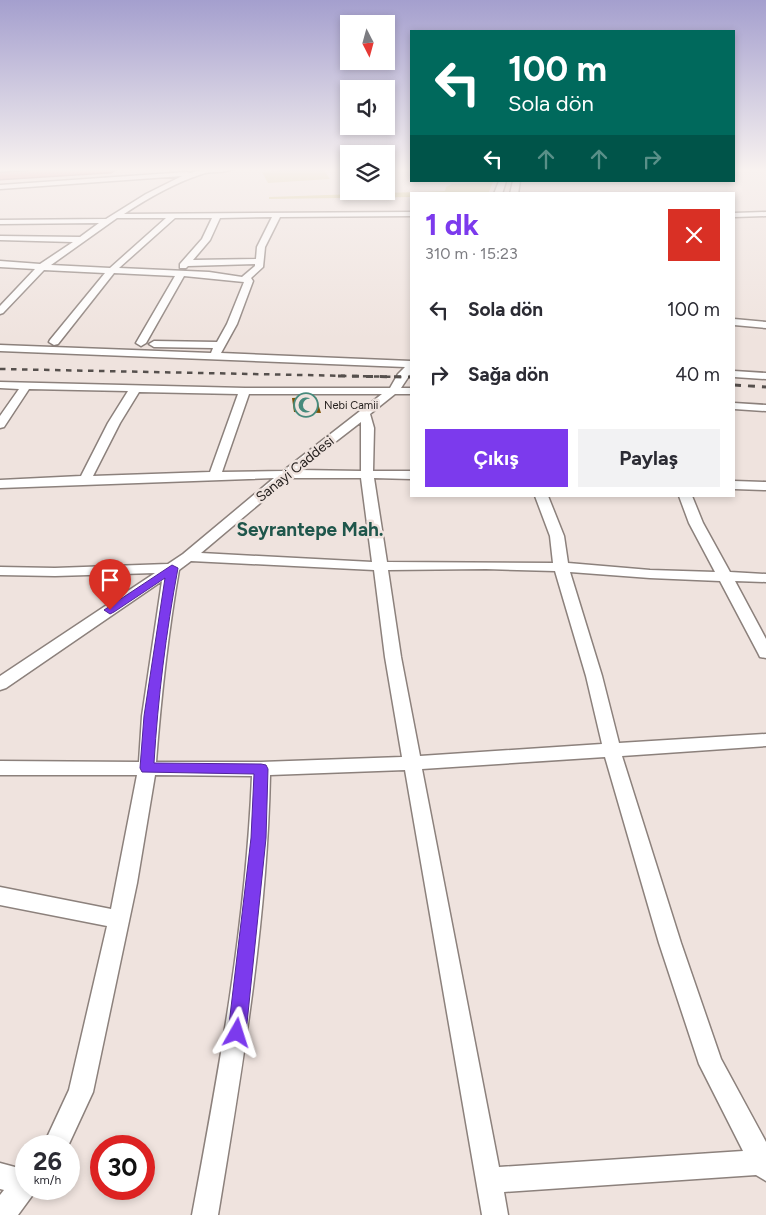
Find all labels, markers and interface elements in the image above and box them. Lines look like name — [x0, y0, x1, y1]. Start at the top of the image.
north arrow — [340, 15, 395, 70]
map controls — [340, 15, 395, 200]
text: 100 m — [508, 48, 607, 90]
icon: left — [425, 50, 490, 115]
button: sound — [340, 80, 395, 135]
text: Sola dön — [508, 90, 594, 117]
button: layers — [340, 145, 395, 200]
icon: left — [479, 145, 507, 173]
icon: ahead — [532, 145, 560, 173]
icon: ahead — [585, 145, 613, 173]
icon: right — [638, 145, 666, 173]
text: 1 dk — [425, 206, 479, 243]
button: close — [668, 209, 720, 261]
text: 310 m · 15:23 — [425, 244, 518, 263]
icon: left — [425, 296, 453, 324]
text: Sola dön — [468, 298, 543, 321]
text: 100 m — [667, 298, 720, 321]
icon: right — [425, 361, 453, 389]
text: Sağa dön — [468, 363, 549, 386]
text: 40 m — [675, 363, 720, 386]
mosque icon: Nebi Camii — [293, 392, 319, 418]
place label: Nebi Camii — [324, 399, 378, 412]
button: Çıkış — [425, 429, 568, 487]
button: Paylaş — [578, 429, 720, 487]
street label: Sanayi Caddesi — [252, 432, 338, 506]
district label: Seyrantepe Mah. — [236, 518, 384, 541]
pin — [89, 559, 131, 610]
icon: arrive — [96, 566, 124, 594]
position arrow — [210, 1006, 262, 1058]
speed limit sign: 30 — [90, 1135, 155, 1200]
text: 26 — [33, 1146, 62, 1176]
text: km/h — [34, 1173, 61, 1187]

